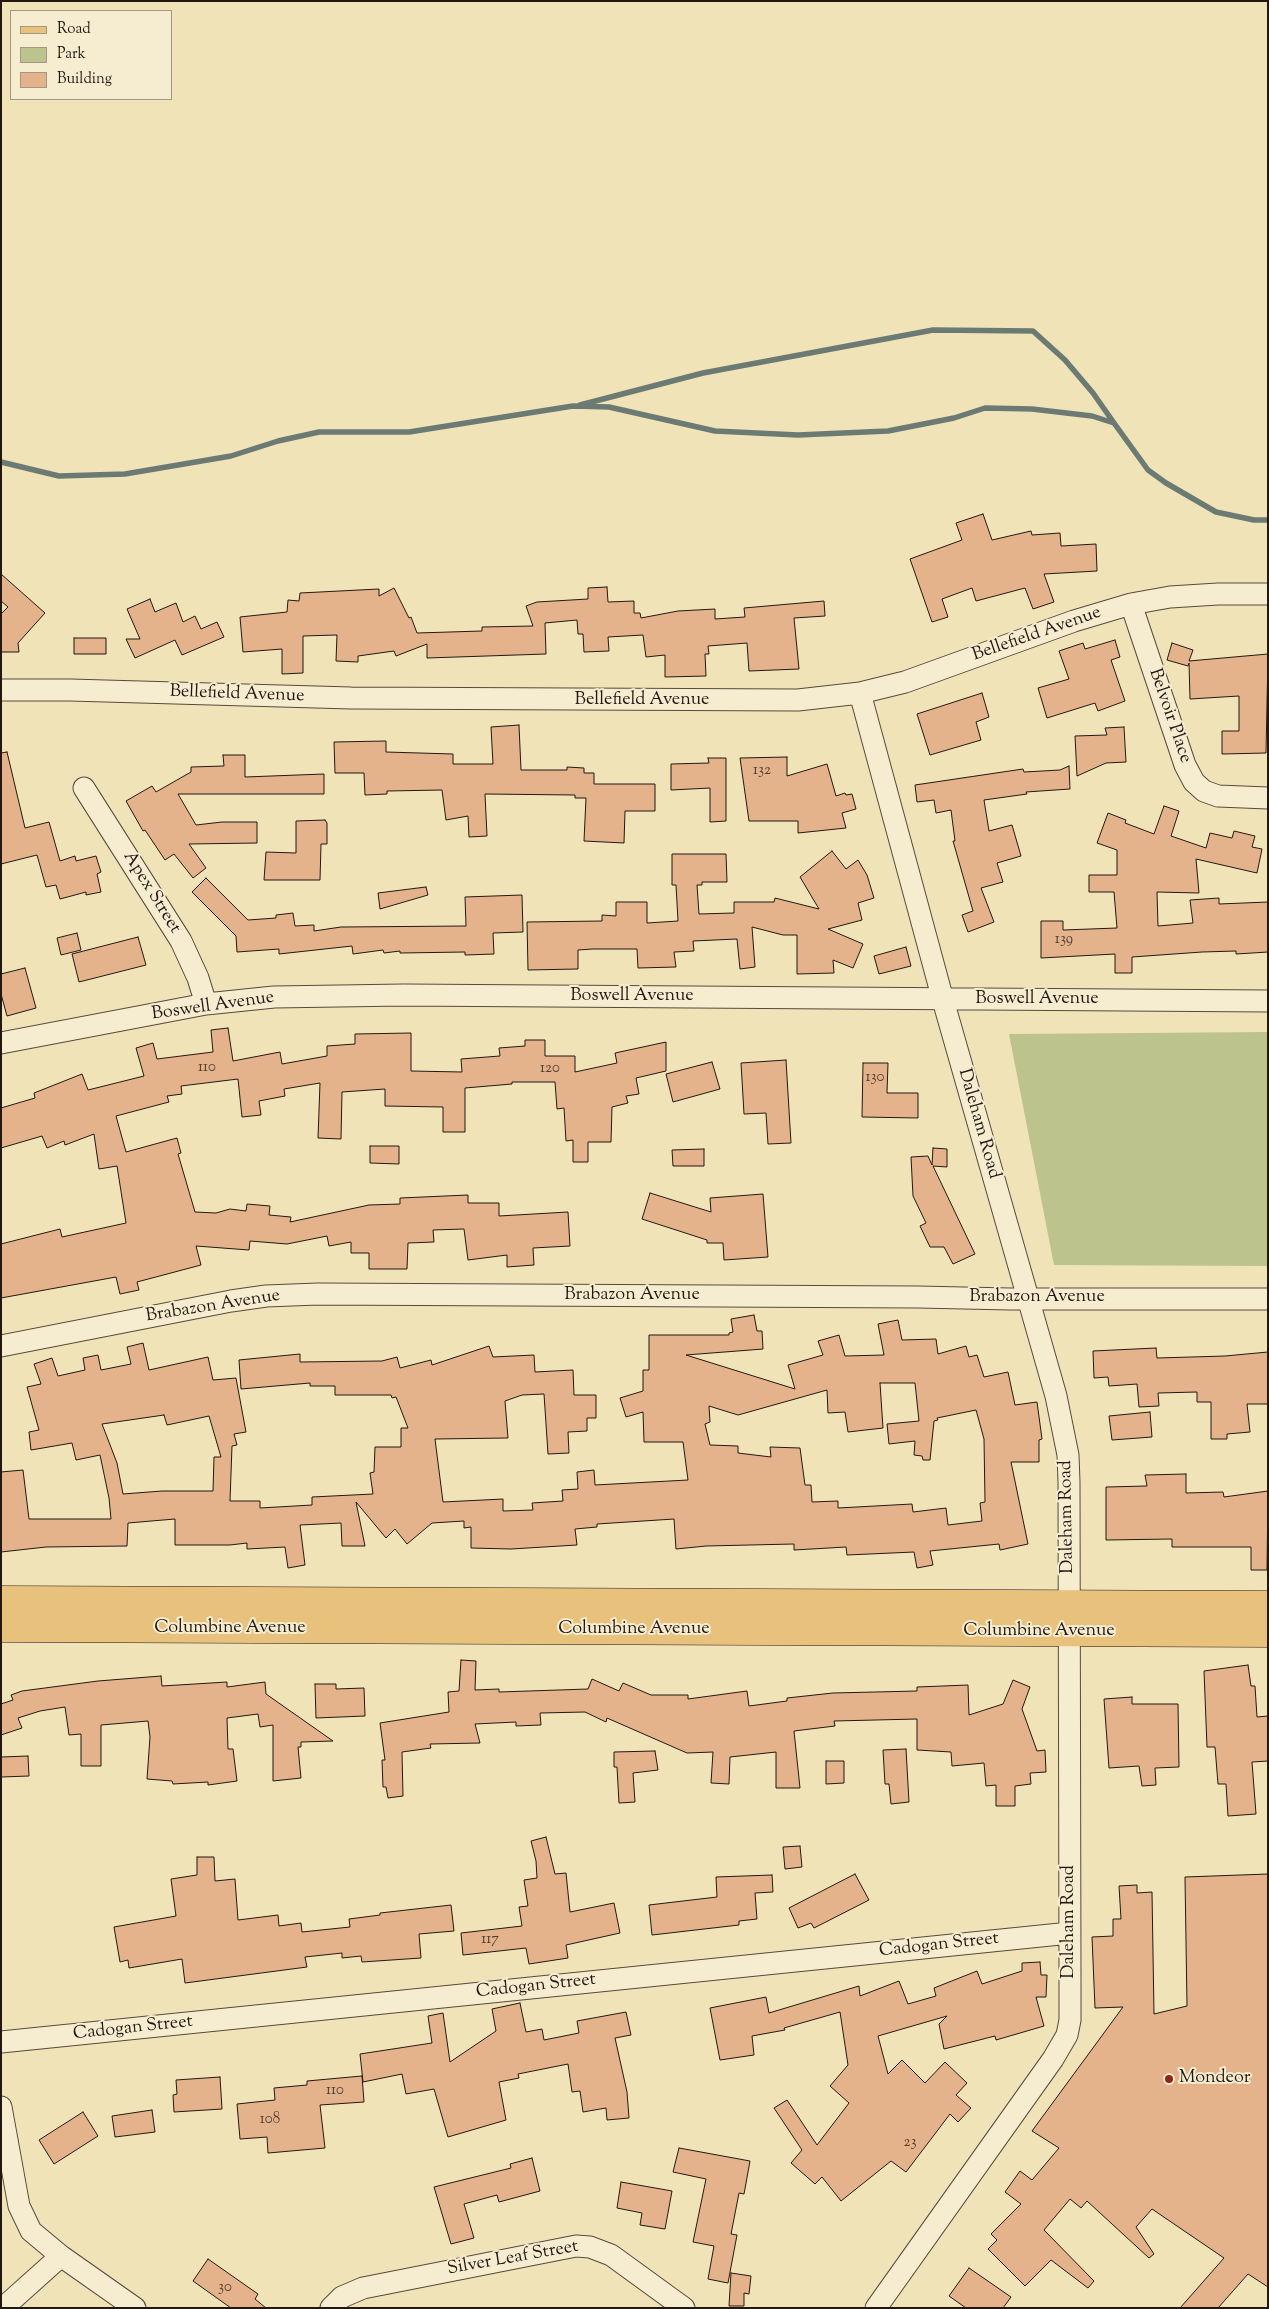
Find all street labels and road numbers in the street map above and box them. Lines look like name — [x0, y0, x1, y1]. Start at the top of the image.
street label: Bellefield Avenue — [970, 603, 1104, 667]
street label: Belvoir Place — [1143, 666, 1195, 766]
street label: Bellefield Avenue — [169, 682, 305, 708]
street label: Bellefield Avenue — [575, 690, 709, 712]
street label: Apex Street — [117, 848, 185, 938]
street label: Boswell Avenue — [570, 986, 694, 1008]
street label: Boswell Avenue — [150, 988, 276, 1026]
street label: Boswell Avenue — [975, 989, 1099, 1011]
street label: Daleham Road — [952, 1066, 1004, 1182]
street label: Brabazon Avenue — [564, 1285, 700, 1307]
street label: Brabazon Avenue — [144, 1286, 282, 1328]
street label: Brabazon Avenue — [969, 1287, 1105, 1309]
street label: Daleham Road — [1056, 1460, 1080, 1574]
street label: Columbine Avenue — [154, 1618, 306, 1640]
street label: Columbine Avenue — [558, 1619, 710, 1641]
street label: Columbine Avenue — [963, 1621, 1115, 1643]
street label: Daleham Road — [1059, 1865, 1081, 1979]
street label: Cadogan Street — [878, 1929, 1000, 1963]
street label: Cadogan Street — [475, 1970, 597, 2004]
street label: Cadogan Street — [72, 2012, 194, 2046]
street label: Silver Leaf Street — [446, 2237, 580, 2281]

